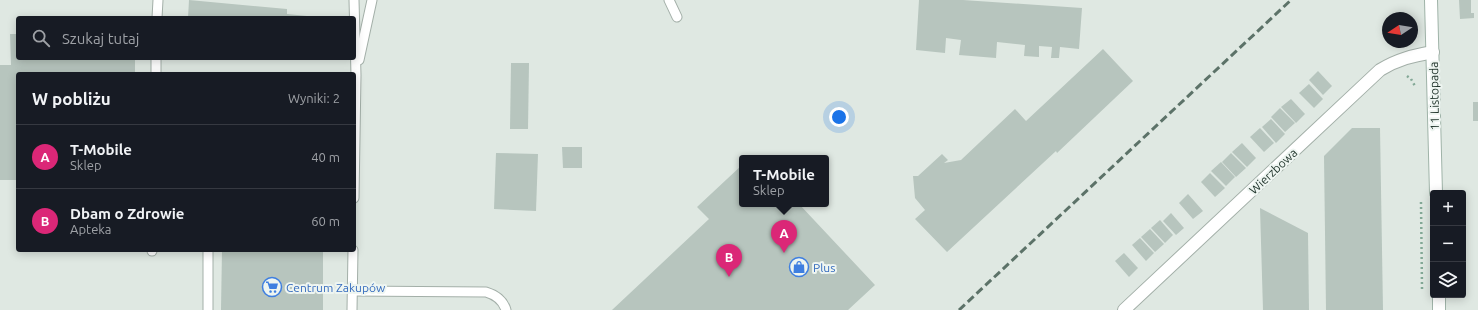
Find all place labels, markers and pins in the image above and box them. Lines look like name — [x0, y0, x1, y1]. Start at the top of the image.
pin: A — [771, 220, 797, 253]
pin: B — [716, 244, 742, 277]
shop icon: Plus — [788, 256, 810, 278]
place label: Plus — [813, 261, 835, 274]
supermarket icon: Centrum Zakupów — [261, 276, 283, 298]
place label: Centrum Zakupów — [286, 281, 386, 294]

